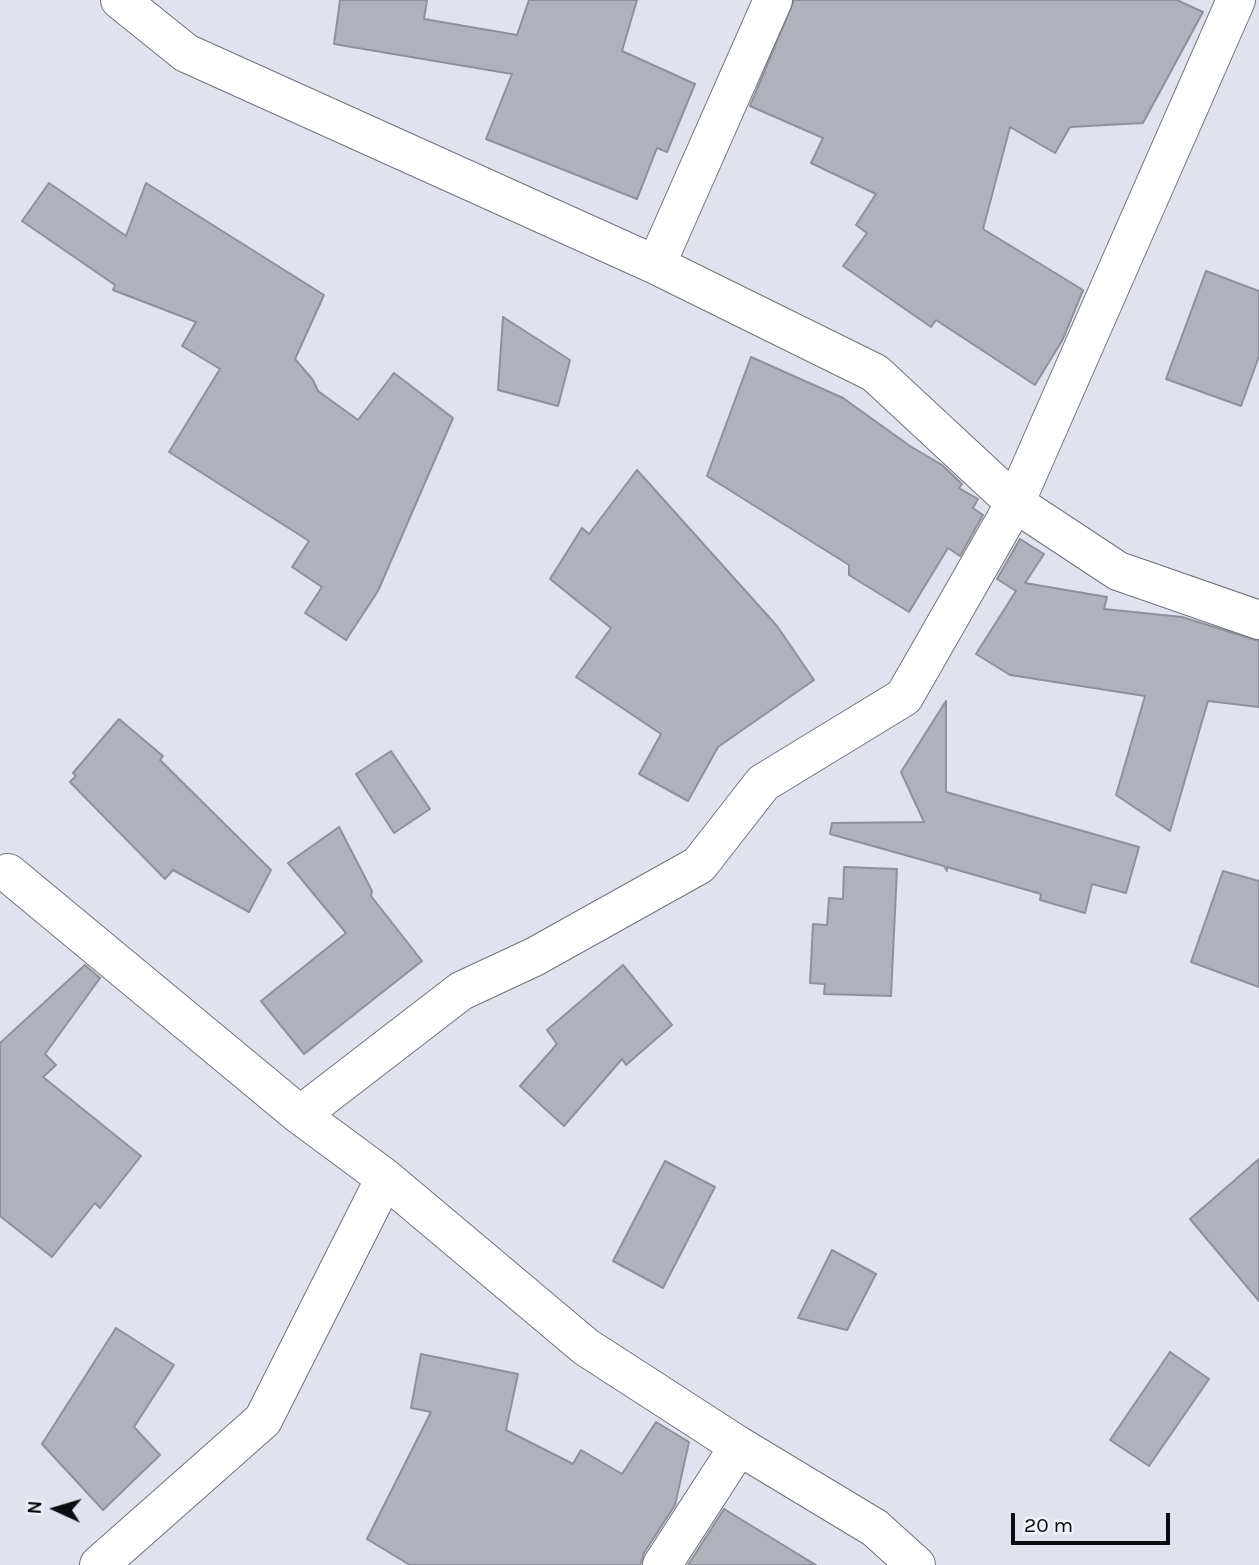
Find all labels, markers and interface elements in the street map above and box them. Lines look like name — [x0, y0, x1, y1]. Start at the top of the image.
north arrow — [21, 1474, 91, 1544]
scale bar — [1014, 1498, 1173, 1542]
text: N — [24, 1500, 46, 1515]
text: 20 m — [1024, 1513, 1073, 1537]

